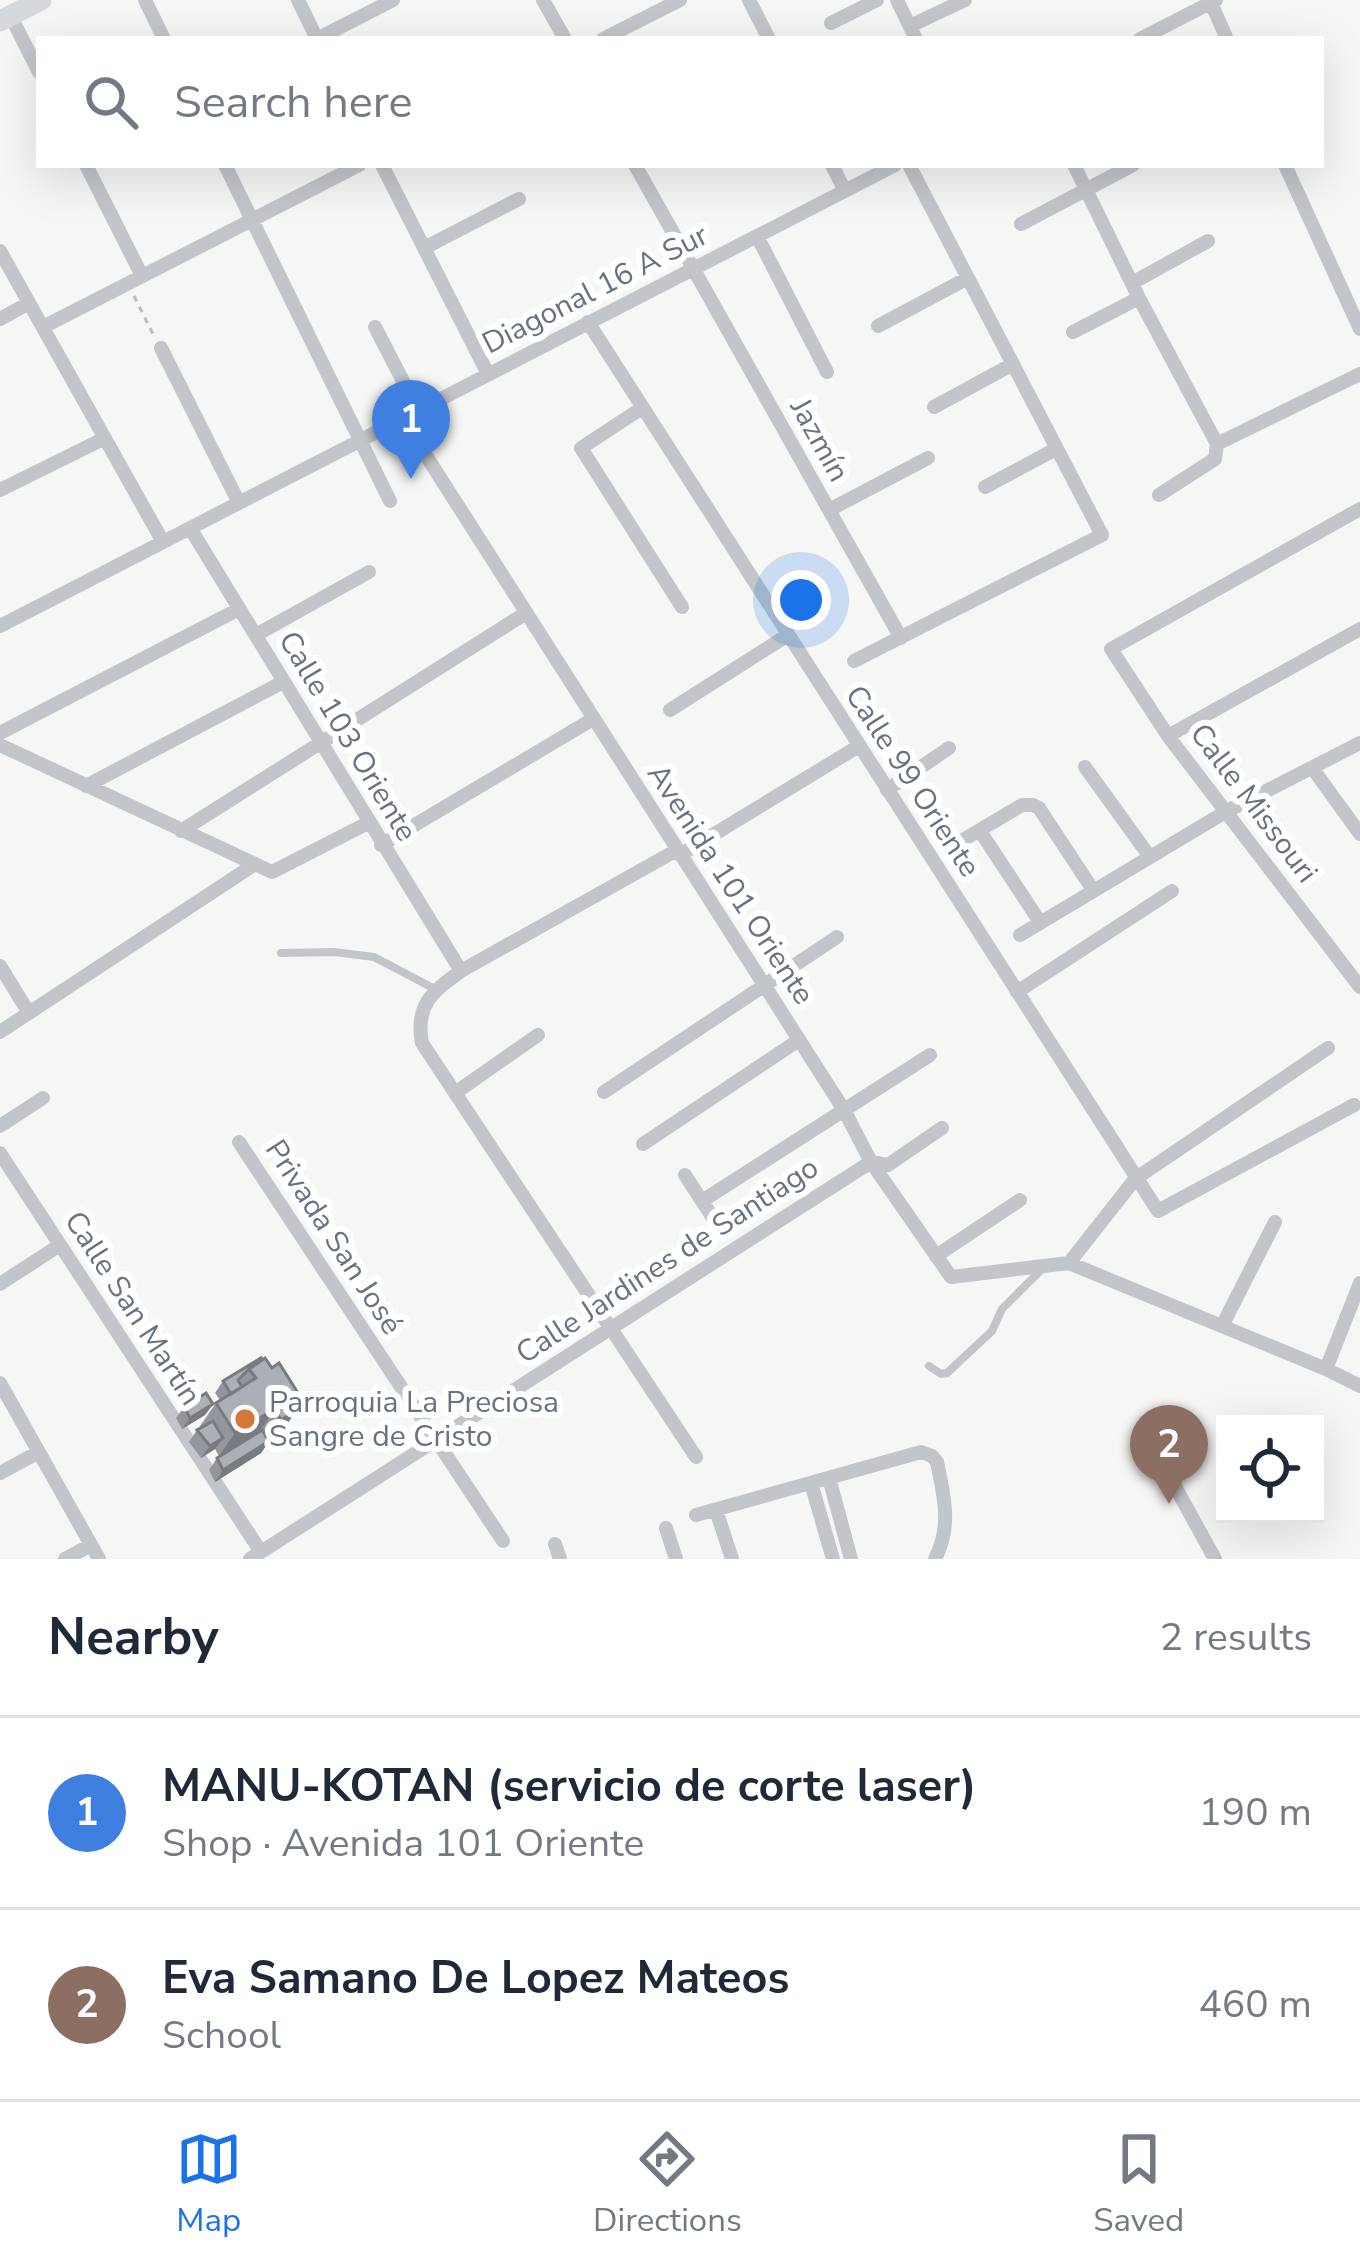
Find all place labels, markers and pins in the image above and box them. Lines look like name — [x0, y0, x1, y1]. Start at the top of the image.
pin: 1 — [372, 380, 450, 479]
place label: Parroquia La Preciosa Sangre de Cristo — [269, 1382, 559, 1457]
pin: 2 — [1130, 1405, 1208, 1504]
marker: Parroquia La Preciosa Sangre de Cristo — [232, 1406, 258, 1432]

